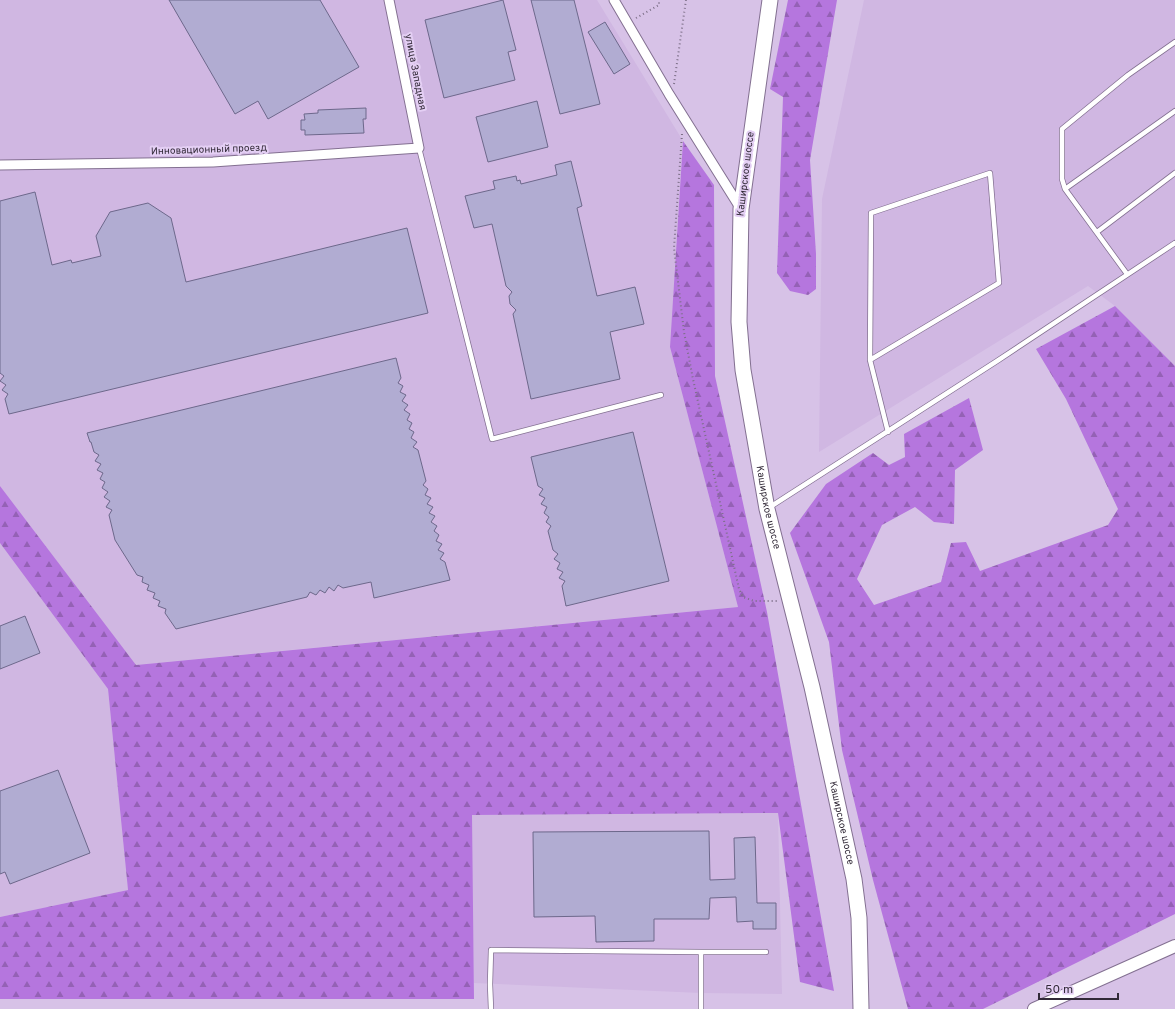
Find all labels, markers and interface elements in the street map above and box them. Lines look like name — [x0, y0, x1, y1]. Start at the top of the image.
street label: улица Западная — [401, 33, 429, 111]
street label: Каширское шоссе — [734, 131, 758, 217]
street label: Инновационный проезд — [151, 141, 268, 159]
street label: Каширское шоссе — [753, 465, 783, 551]
street label: Каширское шоссе — [826, 780, 857, 866]
scale bar — [1039, 975, 1118, 1001]
text: 50 m — [1045, 982, 1073, 998]

